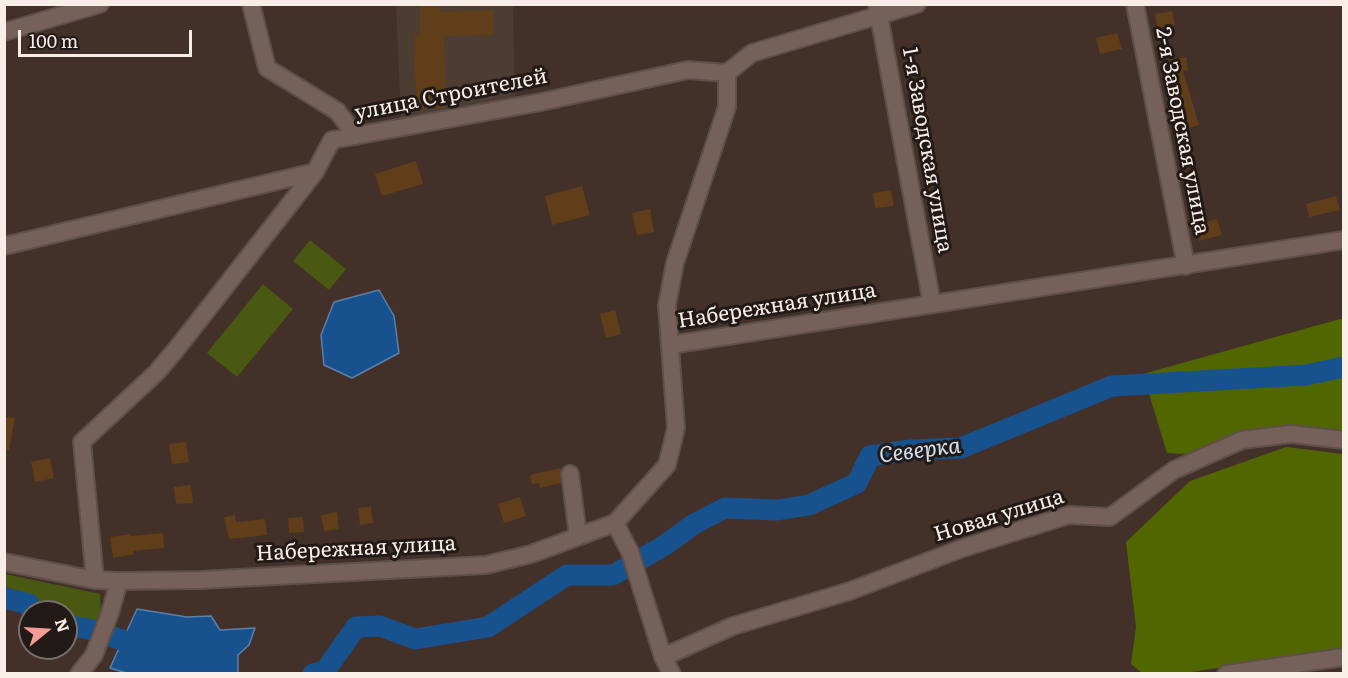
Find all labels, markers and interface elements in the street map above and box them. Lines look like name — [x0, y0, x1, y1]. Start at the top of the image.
scale bar — [21, 18, 195, 56]
street label: 2-я Заводская улица — [1150, 25, 1214, 237]
text: 100 m — [29, 27, 78, 54]
street label: 1-я Заводская улица — [896, 45, 958, 255]
street label: улица Строителей — [353, 64, 549, 126]
street label: Набережная улица — [676, 278, 878, 334]
water label: Северка — [878, 433, 962, 469]
street label: Новая улица — [931, 484, 1067, 548]
street label: Набережная улица — [255, 531, 457, 567]
north arrow — [18, 600, 78, 660]
text: N — [50, 615, 77, 635]

